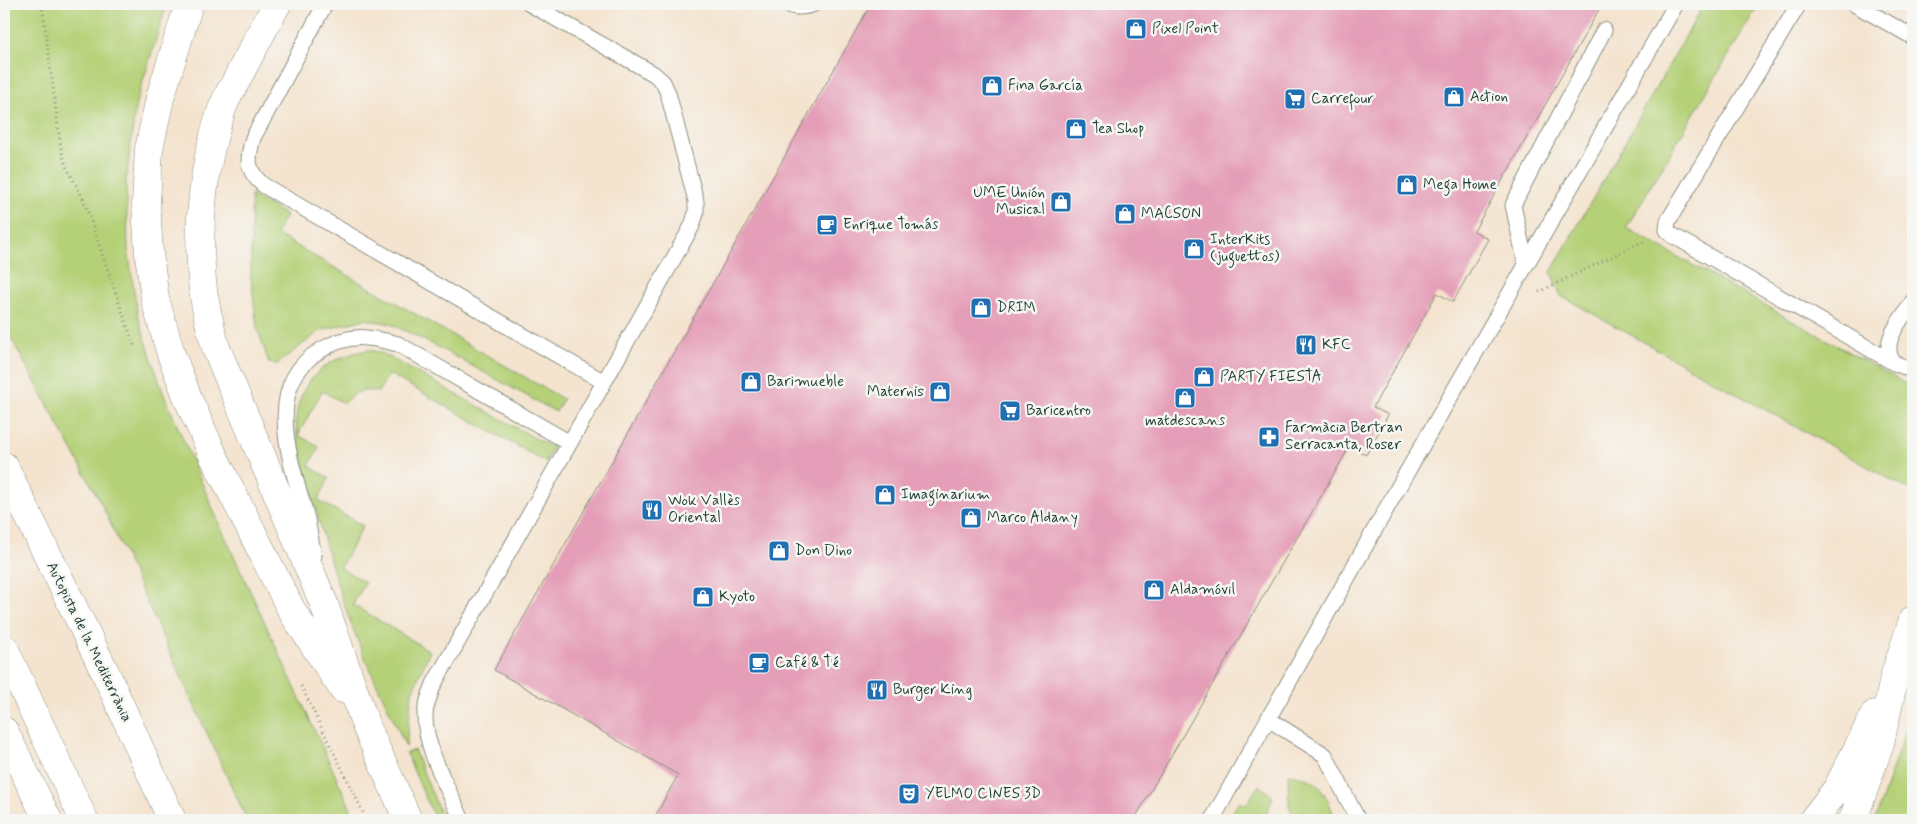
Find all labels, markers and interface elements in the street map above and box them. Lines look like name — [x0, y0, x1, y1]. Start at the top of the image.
shop icon: Pixel Point — [1124, 17, 1148, 41]
place label: Pixel Point — [1152, 19, 1219, 39]
shop icon: Fina García — [980, 74, 1004, 98]
place label: Fina García — [1008, 76, 1083, 96]
shop icon: Action — [1442, 85, 1466, 109]
supermarket icon: Carrefour — [1283, 87, 1307, 111]
place label: Action — [1470, 87, 1508, 107]
place label: Carrefour — [1311, 89, 1374, 111]
shop icon: Tea Shop — [1064, 117, 1088, 141]
place label: Tea Shop — [1092, 119, 1144, 139]
shop icon: Mega Home — [1395, 173, 1419, 197]
place label: Mega Home — [1423, 175, 1497, 196]
place label: UME Unión Musical — [973, 183, 1045, 220]
shop icon: UME Unión Musical — [1049, 190, 1073, 214]
shop icon: MACSON — [1113, 202, 1137, 226]
place label: MACSON — [1141, 204, 1201, 224]
cafe icon: Enrique Tomás — [815, 213, 839, 237]
place label: Enrique Tomás — [843, 215, 939, 235]
place label: InterKits (juguettos) — [1210, 230, 1280, 268]
shop icon: InterKits (juguettos) — [1182, 237, 1206, 261]
shop icon: DRIM — [969, 296, 993, 320]
place label: DRIM — [997, 298, 1036, 318]
restaurant icon: KFC — [1294, 333, 1318, 357]
place label: KFC — [1322, 335, 1351, 355]
shop icon: PARTY FIESTA — [1192, 365, 1216, 389]
place label: PARTY FIESTA — [1220, 367, 1322, 387]
shop icon: Barimueble — [739, 370, 763, 394]
place label: Barimueble — [767, 372, 844, 392]
shop icon: Maternis — [928, 380, 952, 404]
place label: Maternis — [867, 382, 924, 402]
shop icon: matdescans — [1173, 386, 1197, 410]
supermarket icon: Baricentro — [998, 399, 1022, 423]
place label: Baricentro — [1026, 401, 1091, 421]
place label: matdescans — [1145, 411, 1225, 431]
place label: Farmàcia Bertran Serracanta, Roser — [1285, 418, 1403, 455]
pharmacy icon: Farmàcia Bertran Serracanta, Roser — [1257, 425, 1281, 449]
shop icon: Imaginarium — [873, 483, 897, 507]
place label: Imaginarium — [901, 485, 990, 506]
place label: Wok Vallès Oriental — [668, 491, 740, 528]
restaurant icon: Wok Vallès Oriental — [640, 498, 664, 522]
shop icon: Marco Aldany — [959, 506, 983, 530]
place label: Marco Aldany — [987, 508, 1078, 528]
shop icon: Don Dino — [767, 539, 791, 563]
place label: Don Dino — [795, 541, 852, 561]
street label: Autopista de la Mediterrània — [41, 558, 137, 726]
shop icon: Aldamóvil — [1142, 578, 1166, 602]
place label: Aldamóvil — [1170, 580, 1235, 600]
shop icon: Kyoto — [691, 585, 715, 609]
place label: Kyoto — [719, 587, 755, 607]
cafe icon: Café & Té — [747, 651, 771, 675]
place label: Café & Té — [775, 653, 839, 673]
restaurant icon: Burger King — [865, 678, 889, 702]
place label: Burger King — [893, 680, 972, 701]
theatre icon: YELMO CINES 3D — [897, 782, 921, 806]
place label: YELMO CINES 3D — [925, 784, 1041, 804]

